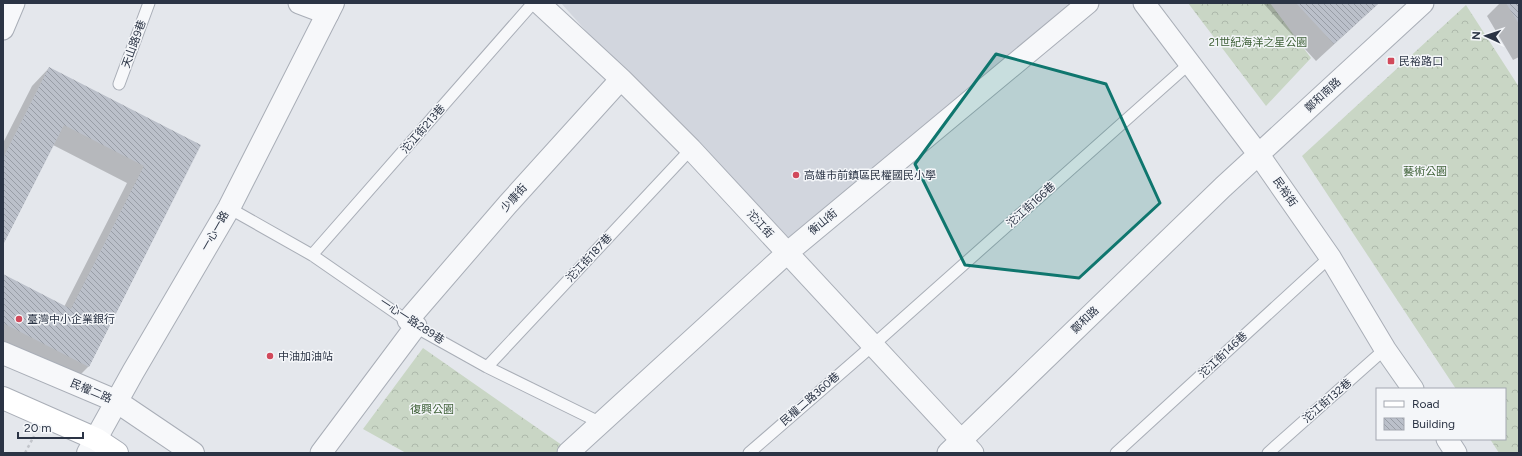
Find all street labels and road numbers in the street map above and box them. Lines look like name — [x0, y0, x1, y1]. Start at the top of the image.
street label: 天山路9巷 — [119, 18, 149, 70]
street label: 鄭和南路 — [1302, 75, 1344, 115]
street label: 沱江街213巷 — [398, 102, 448, 156]
street label: 民裕街 — [1270, 175, 1300, 209]
street label: 沱江街166巷 — [1004, 180, 1058, 230]
street label: 少康街 — [498, 181, 530, 215]
street label: 衡山街 — [806, 206, 840, 238]
street label: 沱江街 — [744, 207, 776, 241]
street label: 一心一路 — [198, 209, 232, 253]
street label: 沱江街187巷 — [563, 231, 615, 285]
street label: 一心一路289巷 — [377, 295, 447, 347]
street label: 鄭和路 — [1069, 304, 1101, 336]
street label: 沱江街146巷 — [1196, 329, 1250, 381]
street label: 民權二路360巷 — [778, 370, 842, 428]
street label: 民權二路 — [68, 376, 114, 406]
street label: 沱江街132巷 — [1300, 376, 1354, 426]

